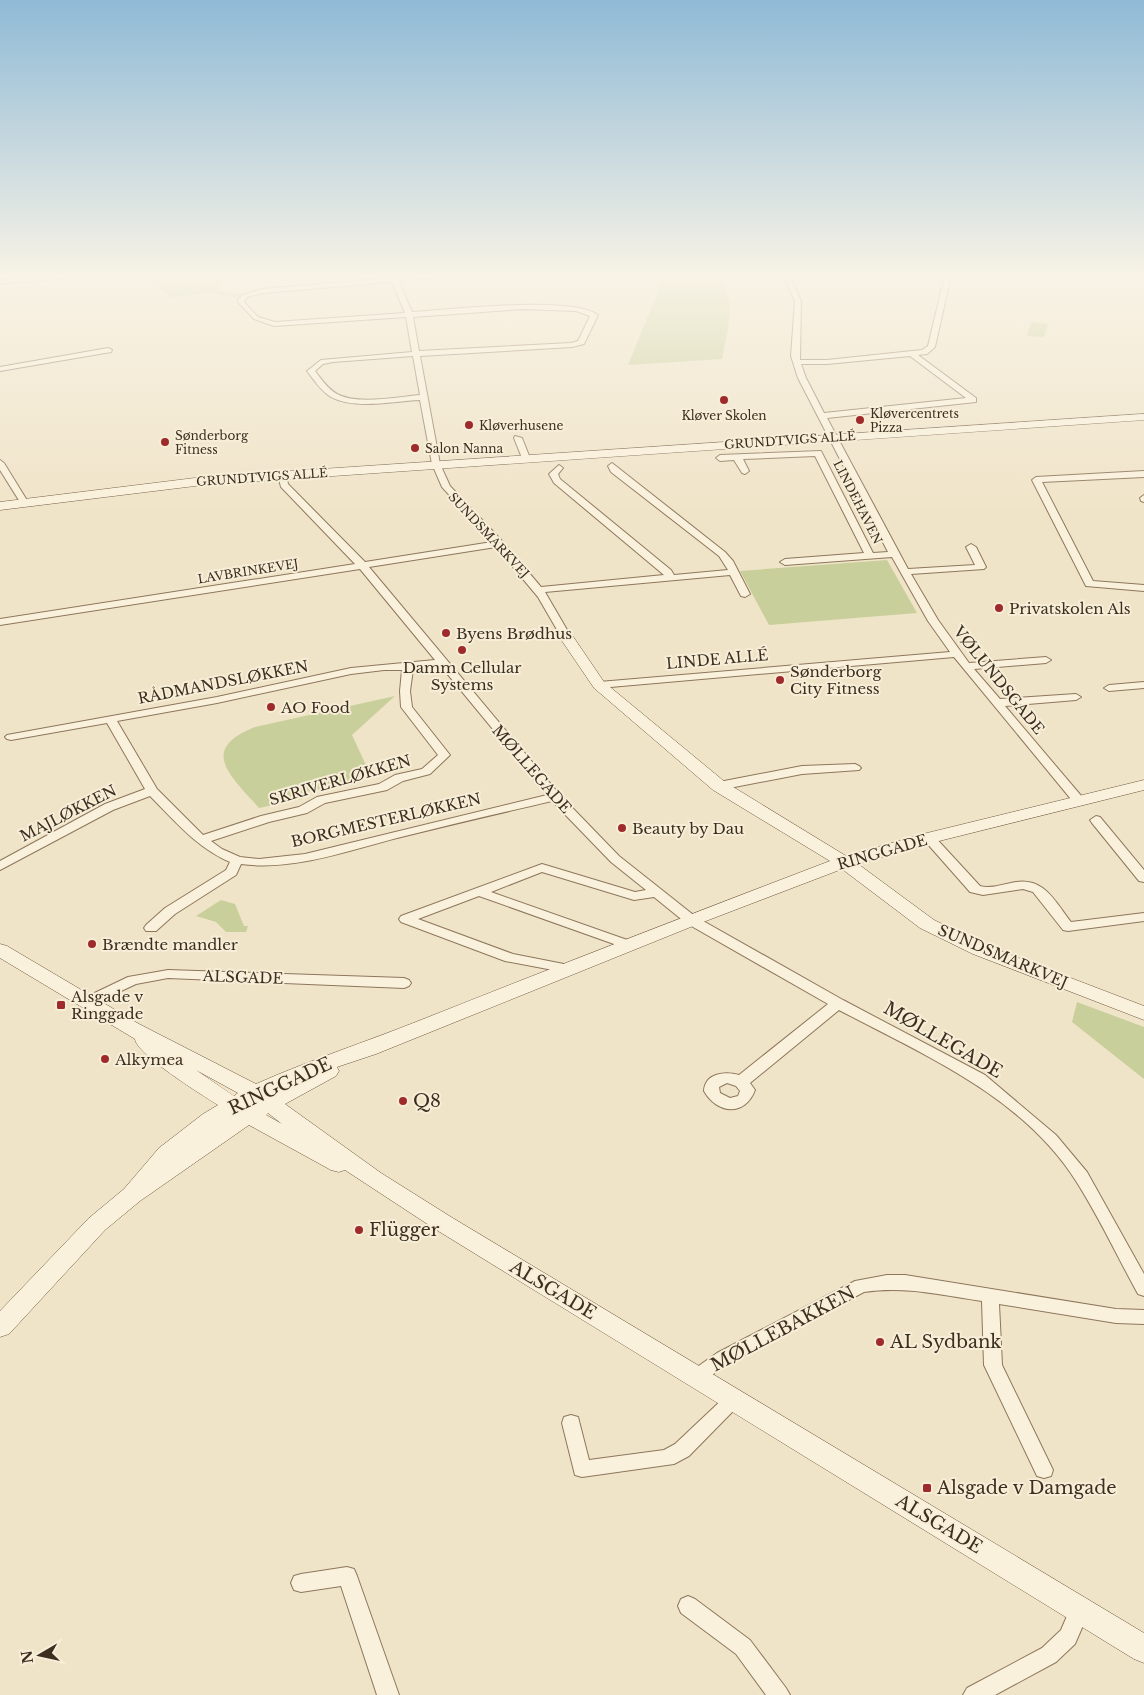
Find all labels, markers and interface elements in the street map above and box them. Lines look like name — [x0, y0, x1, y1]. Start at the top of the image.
marker: Kløver Skolen — [718, 394, 730, 406]
place label: Kløvercentrets Pizza — [870, 406, 959, 435]
place label: Kløver Skolen — [681, 408, 767, 423]
marker: Kløvercentrets Pizza — [854, 414, 866, 426]
place label: Kløverhusene — [479, 418, 563, 433]
marker: Kløverhusene — [463, 419, 475, 431]
street label: GRUNDTVIGS ALLÉ — [724, 427, 857, 452]
place label: Sønderborg Fitness — [175, 428, 249, 457]
marker: Sønderborg Fitness — [159, 436, 171, 448]
place label: Salon Nanna — [425, 441, 503, 456]
marker: Salon Nanna — [409, 442, 421, 454]
street label: LINDEHAVEN — [830, 458, 886, 547]
street label: GRUNDTVIGS ALLÉ — [196, 464, 329, 489]
street label: SUNDSMARKVEJ — [446, 489, 533, 581]
street label: LAVBRINKEVEJ — [197, 556, 300, 586]
place label: Privatskolen Als — [1009, 599, 1131, 618]
marker: Privatskolen Als — [993, 602, 1005, 614]
street label: VØLUNDSGADE — [949, 621, 1049, 738]
place label: Byens Brødhus — [456, 624, 572, 643]
marker: Byens Brødhus — [440, 627, 452, 639]
marker: Damm Cellular Systems — [456, 644, 468, 656]
street label: LINDE ALLÉ — [665, 645, 769, 673]
street label: RÅDMANDSLØKKEN — [136, 656, 310, 708]
place label: Damm Cellular Systems — [403, 658, 522, 694]
place label: Sønderborg City Fitness — [790, 662, 882, 698]
marker: Sønderborg City Fitness — [774, 674, 786, 686]
place label: AO Food — [280, 698, 350, 717]
marker: AO Food — [265, 701, 277, 713]
street label: MØLLEGADE — [488, 721, 576, 817]
street label: SKRIVERLØKKEN — [267, 751, 413, 809]
street label: MAJLØKKEN — [16, 780, 120, 846]
street label: BORGMESTERLØKKEN — [289, 789, 483, 851]
place label: Beauty by Dau — [632, 819, 744, 838]
marker: Beauty by Dau — [616, 822, 628, 834]
street label: RINGGADE — [835, 830, 929, 874]
street label: SUNDSMARKVEJ — [935, 920, 1071, 992]
place label: Brændte mandler — [102, 935, 239, 954]
marker: Brændte mandler — [86, 938, 98, 950]
street label: ALSGADE — [201, 966, 284, 988]
place label: Alsgade v Ringgade — [70, 987, 143, 1023]
street label: MØLLEGADE — [880, 997, 1006, 1083]
marker: Alsgade v Ringgade — [55, 999, 67, 1011]
place label: Alkymea — [114, 1050, 184, 1069]
street label: RINGGADE — [225, 1052, 335, 1120]
marker: Alkymea — [99, 1053, 111, 1065]
place label: Q8 — [413, 1090, 441, 1112]
marker: Q8 — [397, 1095, 409, 1107]
place label: Flügger — [369, 1219, 440, 1241]
marker: Flügger — [353, 1224, 365, 1236]
street label: ALSGADE — [505, 1255, 600, 1324]
street label: MØLLEBAKKEN — [707, 1282, 859, 1376]
place label: AL Sydbank — [889, 1331, 1001, 1353]
marker: AL Sydbank — [874, 1336, 886, 1348]
place label: Alsgade v Damgade — [936, 1477, 1117, 1499]
marker: Alsgade v Damgade — [921, 1482, 933, 1494]
street label: ALSGADE — [891, 1489, 986, 1558]
north arrow — [15, 1630, 65, 1680]
text: N — [17, 1649, 37, 1665]

